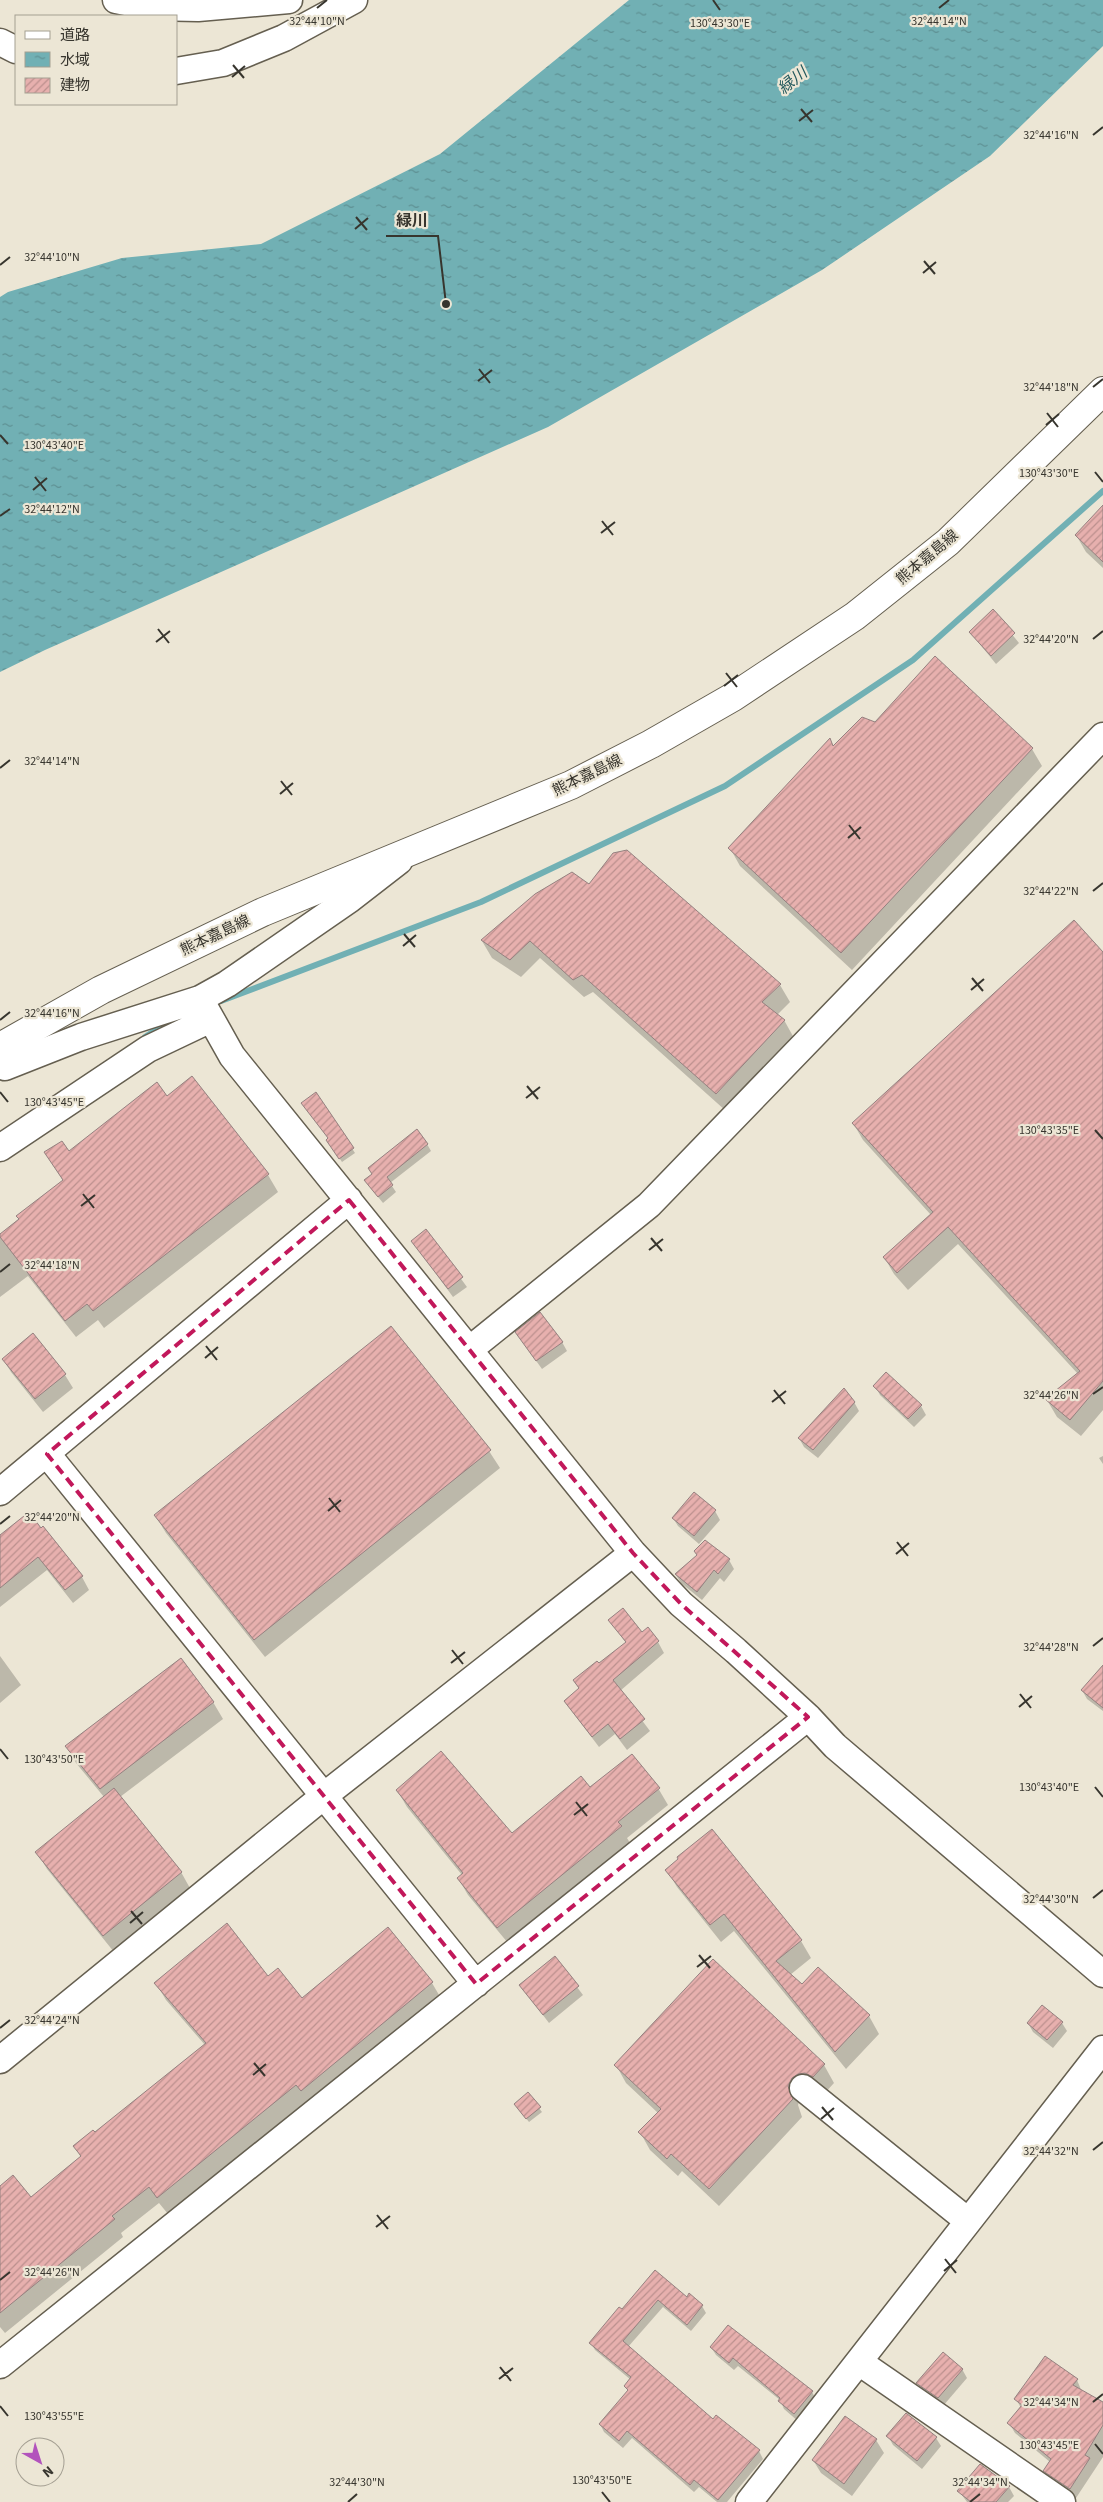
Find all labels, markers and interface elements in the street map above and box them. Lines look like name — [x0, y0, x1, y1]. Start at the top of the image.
text: 32°44'10"N — [289, 13, 345, 30]
text: 32°44'14"N — [911, 13, 967, 30]
legend — [15, 15, 178, 105]
text: 130°43'30"E — [690, 15, 750, 32]
text: 道路 — [60, 25, 90, 46]
text: 水域 — [60, 50, 90, 71]
water label: 緑川 — [773, 61, 814, 99]
text: 建物 — [60, 75, 90, 96]
text: 32°44'16"N — [1023, 127, 1079, 144]
callout: 緑川 — [386, 205, 438, 236]
text: 緑川 — [396, 210, 428, 232]
text: 32°44'10"N — [24, 249, 80, 266]
text: 32°44'18"N — [1023, 379, 1079, 396]
text: 130°43'40"E — [24, 437, 84, 454]
text: 130°43'30"E — [1019, 465, 1079, 482]
text: 32°44'12"N — [24, 501, 80, 518]
street label: 熊本嘉島線 — [892, 525, 963, 590]
text: 32°44'20"N — [1023, 631, 1079, 648]
street label: 熊本嘉島線 — [549, 750, 626, 801]
text: 32°44'14"N — [24, 753, 80, 770]
text: 32°44'22"N — [1023, 883, 1079, 900]
street label: 熊本嘉島線 — [177, 910, 254, 961]
text: 32°44'16"N — [24, 1005, 80, 1022]
text: 130°43'45"E — [24, 1094, 84, 1111]
text: 130°43'35"E — [1019, 1122, 1079, 1139]
text: 32°44'18"N — [24, 1257, 80, 1274]
text: 32°44'26"N — [1023, 1387, 1079, 1404]
text: 32°44'20"N — [24, 1509, 80, 1526]
text: 32°44'28"N — [1023, 1639, 1079, 1656]
text: 130°43'50"E — [24, 1751, 84, 1768]
text: 130°43'40"E — [1019, 1779, 1079, 1796]
text: 32°44'30"N — [1023, 1891, 1079, 1908]
text: 32°44'24"N — [24, 2012, 80, 2029]
text: 32°44'32"N — [1023, 2143, 1079, 2160]
text: 32°44'26"N — [24, 2264, 80, 2281]
text: 32°44'34"N — [1023, 2394, 1079, 2411]
text: 130°43'55"E — [24, 2408, 84, 2425]
north arrow — [15, 2437, 65, 2487]
text: 130°43'45"E — [1019, 2437, 1079, 2454]
text: N — [38, 2461, 57, 2482]
text: 130°43'50"E — [572, 2472, 632, 2489]
text: 32°44'30"N — [329, 2474, 385, 2491]
text: 32°44'34"N — [952, 2474, 1008, 2491]

